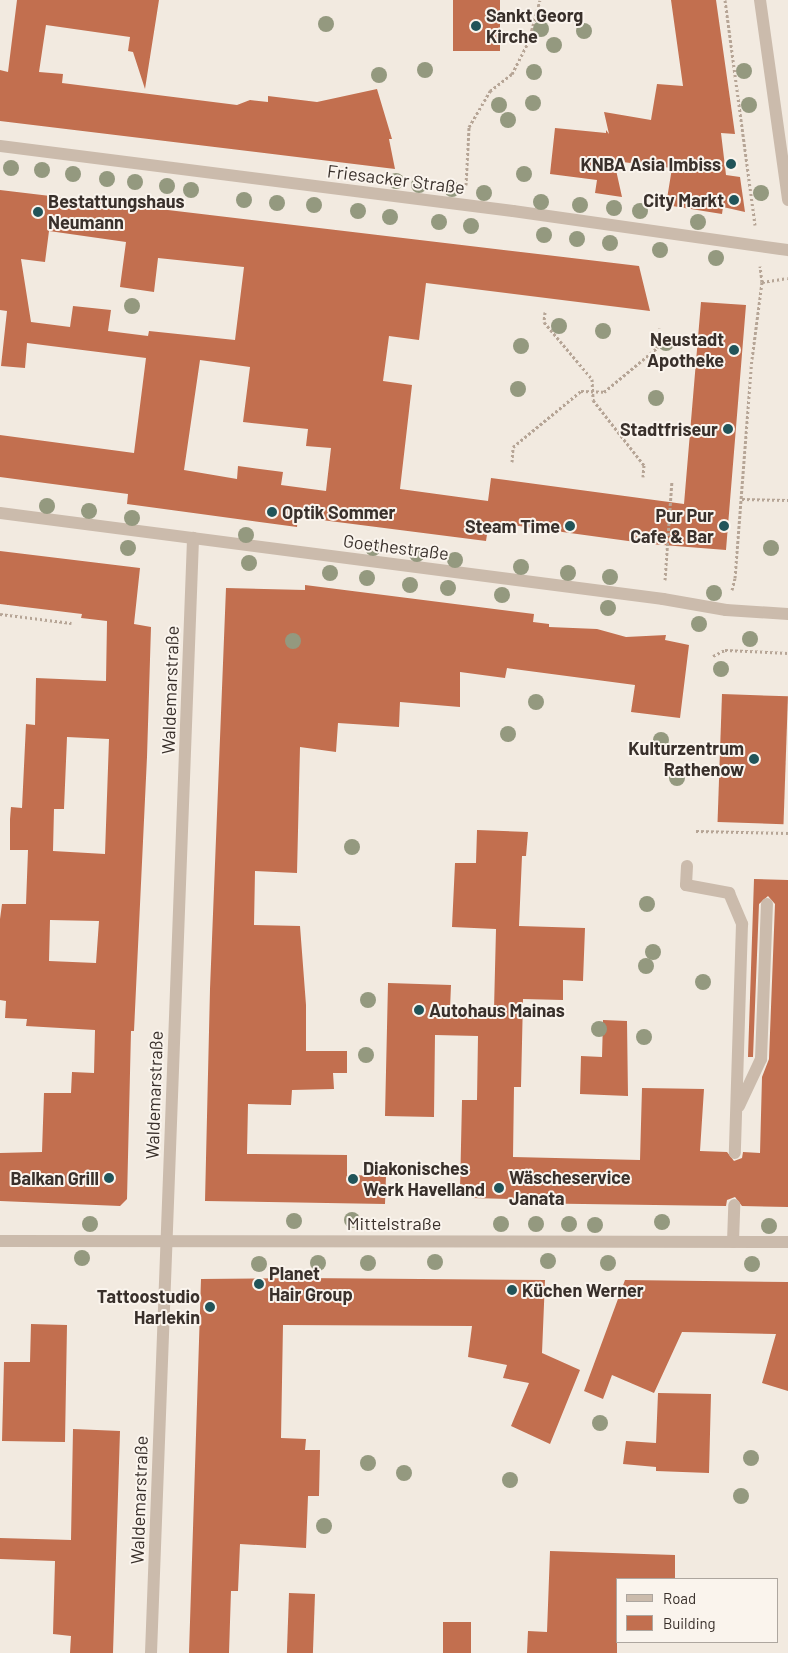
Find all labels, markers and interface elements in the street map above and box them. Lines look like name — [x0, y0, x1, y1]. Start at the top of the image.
place label: Sankt Georg Kirche — [486, 5, 583, 48]
marker: Sankt Georg Kirche — [470, 20, 482, 32]
place label: KNBA Asia Imbiss — [580, 153, 721, 175]
marker: KNBA Asia Imbiss — [725, 158, 737, 170]
street label: Friesacker Straße — [326, 160, 466, 198]
place label: City Markt — [643, 189, 724, 211]
place label: Bestattungshaus Neumann — [48, 191, 185, 233]
marker: City Markt — [728, 194, 740, 206]
marker: Bestattungshaus Neumann — [32, 206, 44, 218]
place label: Neustadt Apotheke — [647, 329, 724, 372]
marker: Neustadt Apotheke — [728, 344, 740, 356]
place label: Stadtfriseur — [620, 418, 718, 440]
marker: Stadtfriseur — [722, 423, 734, 435]
place label: Optik Sommer — [282, 501, 395, 523]
place label: Pur Pur Cafe & Bar — [630, 505, 714, 548]
marker: Optik Sommer — [266, 506, 278, 518]
place label: Steam Time — [465, 515, 560, 537]
marker: Steam Time — [564, 520, 576, 532]
marker: Pur Pur Cafe & Bar — [718, 520, 730, 532]
street label: Goethestraße — [342, 530, 450, 564]
street label: Waldemarstraße — [157, 625, 183, 755]
place label: Kulturzentrum Rathenow — [628, 738, 744, 781]
marker: Kulturzentrum Rathenow — [748, 753, 760, 765]
place label: Autohaus Mainas — [429, 999, 565, 1021]
marker: Autohaus Mainas — [413, 1004, 425, 1016]
street label: Waldemarstraße — [141, 1030, 167, 1160]
place label: Diakonisches Werk Havelland — [363, 1158, 485, 1200]
place label: Balkan Grill — [11, 1167, 99, 1189]
place label: Wäscheservice Janata — [509, 1167, 631, 1210]
marker: Balkan Grill — [103, 1172, 115, 1184]
marker: Diakonisches Werk Havelland — [347, 1173, 359, 1185]
marker: Wäscheservice Janata — [493, 1182, 505, 1194]
street label: Mittelstraße — [347, 1212, 441, 1234]
place label: Planet Hair Group — [269, 1263, 353, 1306]
marker: Planet Hair Group — [253, 1278, 265, 1290]
place label: Küchen Werner — [522, 1279, 644, 1301]
marker: Küchen Werner — [506, 1284, 518, 1296]
place label: Tattoostudio Harlekin — [97, 1286, 200, 1328]
marker: Tattoostudio Harlekin — [204, 1301, 216, 1313]
street label: Waldemarstraße — [126, 1435, 152, 1565]
legend — [616, 1578, 778, 1643]
text: Road — [663, 1589, 696, 1607]
text: Building — [663, 1614, 716, 1632]

